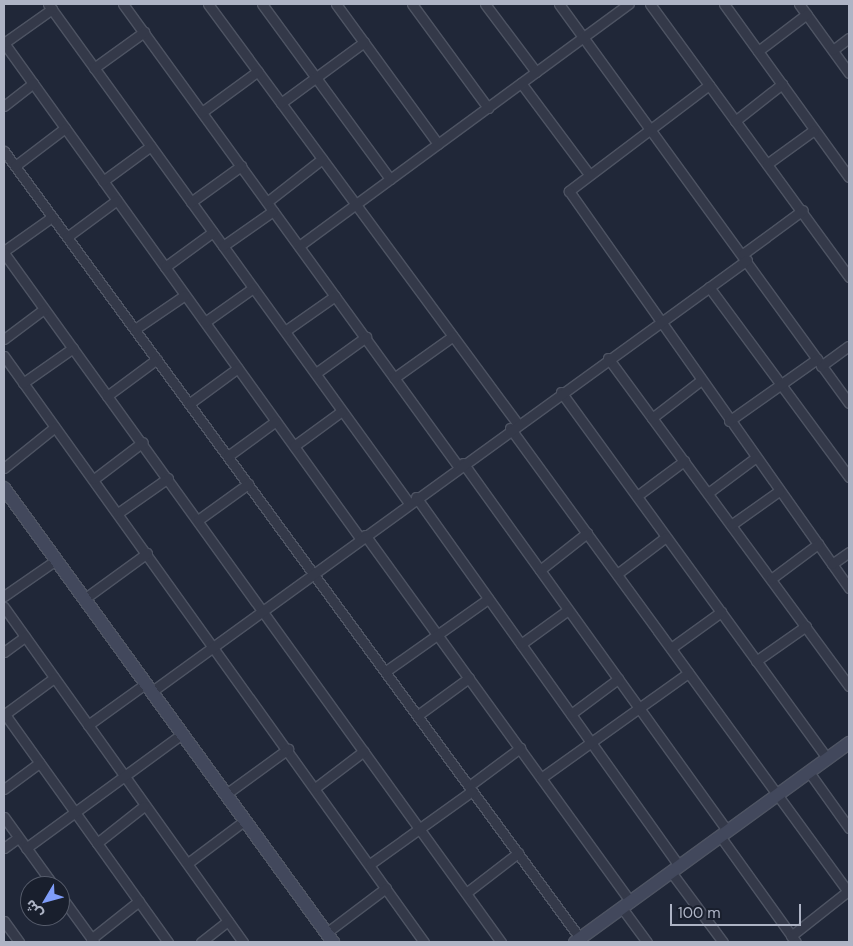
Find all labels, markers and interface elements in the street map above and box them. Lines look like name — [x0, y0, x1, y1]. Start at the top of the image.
north arrow — [20, 876, 70, 926]
scale bar — [673, 894, 804, 926]
text: ش — [21, 896, 47, 923]
text: 100 m — [678, 903, 721, 923]

